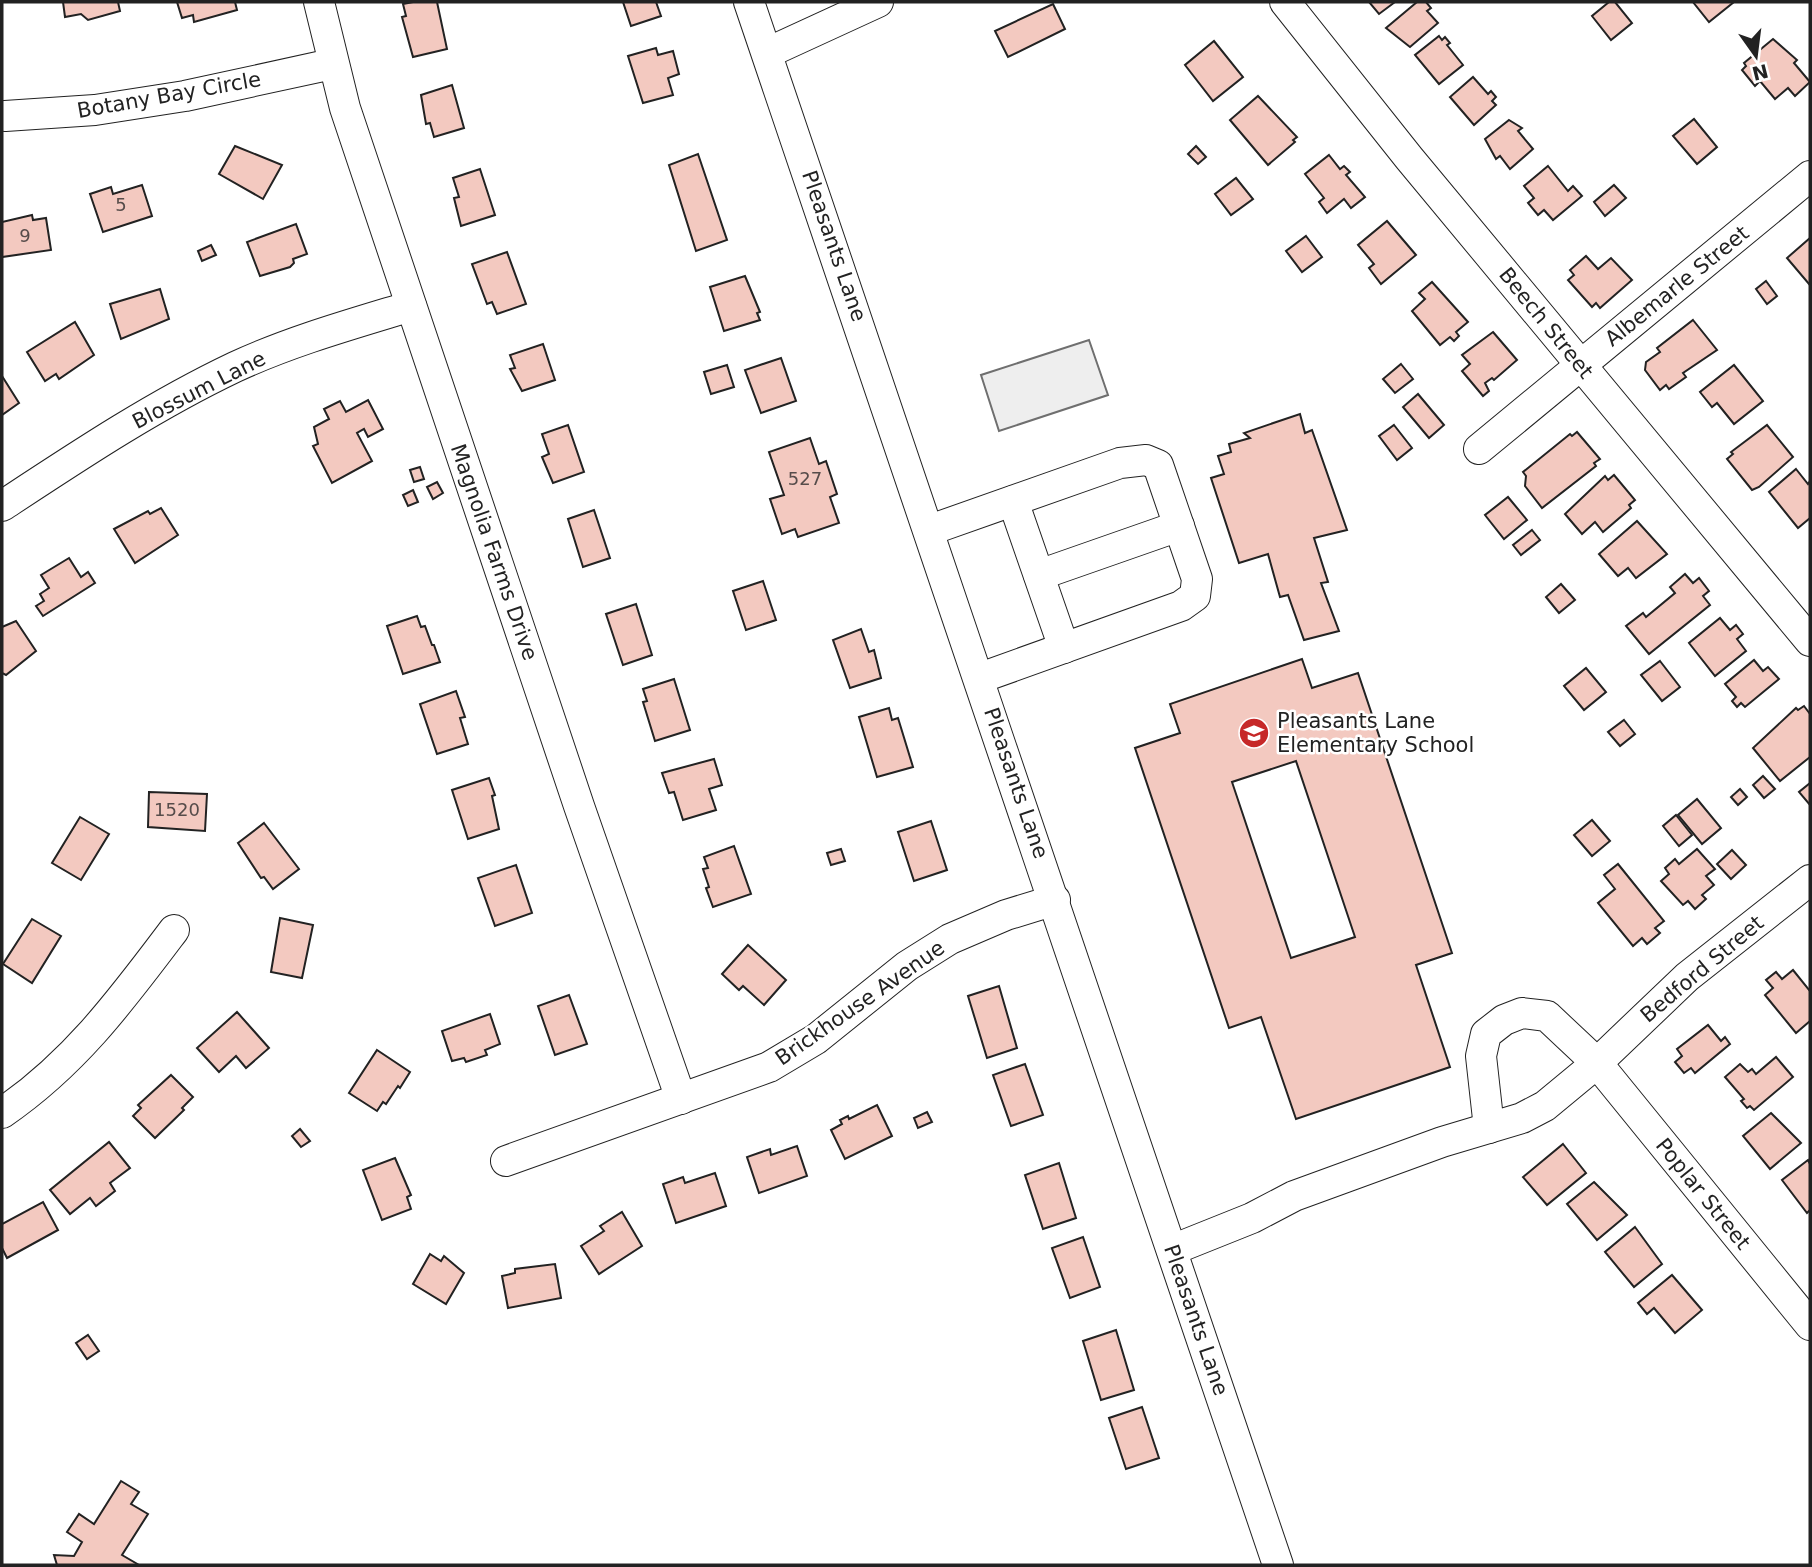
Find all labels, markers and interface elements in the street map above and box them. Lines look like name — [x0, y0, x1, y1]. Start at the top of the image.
north arrow — [1721, 21, 1791, 91]
text: N — [1750, 60, 1770, 85]
street label: Botany Bay Circle — [75, 67, 263, 123]
street label: Pleasants Lane — [797, 167, 871, 325]
house number: 5 — [115, 194, 127, 215]
street label: Albemarle Street — [1600, 221, 1754, 351]
house number: 9 — [19, 225, 31, 246]
street label: Beech Street — [1494, 263, 1598, 383]
street label: Blossum Lane — [128, 346, 270, 434]
street label: Magnolia Farms Drive — [446, 441, 542, 663]
house number: 527 — [788, 468, 822, 489]
street label: Pleasants Lane — [979, 704, 1053, 862]
place label: Pleasants Lane Elementary School — [1277, 709, 1474, 757]
school or university icon: Pleasants Lane Elementary School — [1237, 716, 1271, 750]
house number: 1520 — [154, 799, 200, 820]
street label: Bedford Street — [1636, 911, 1768, 1027]
street label: Brickhouse Avenue — [771, 936, 949, 1070]
street label: Poplar Street — [1651, 1134, 1755, 1254]
street label: Pleasants Lane — [1159, 1241, 1233, 1399]

